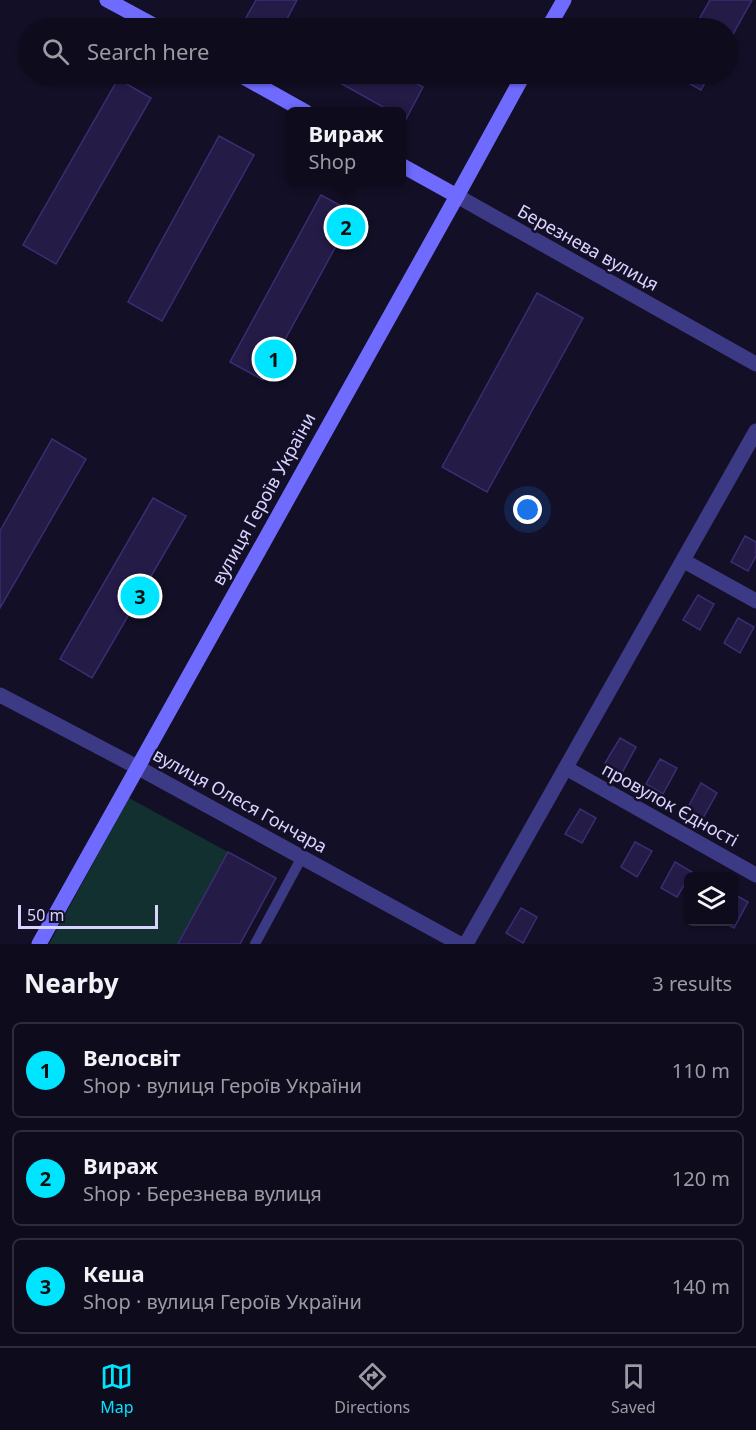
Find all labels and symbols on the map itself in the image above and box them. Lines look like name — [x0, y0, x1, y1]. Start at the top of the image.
street label: Березнева вулиця — [514, 198, 663, 296]
pin: 2 — [326, 204, 366, 250]
pin: 1 — [254, 336, 294, 382]
street label: вулиця Героїв України — [206, 408, 321, 589]
your location — [513, 495, 542, 524]
pin: 3 — [120, 574, 160, 618]
street label: вулиця Олеся Гончара — [149, 742, 332, 858]
street label: провулок Єдності — [598, 757, 743, 852]
scale bar — [18, 902, 158, 930]

